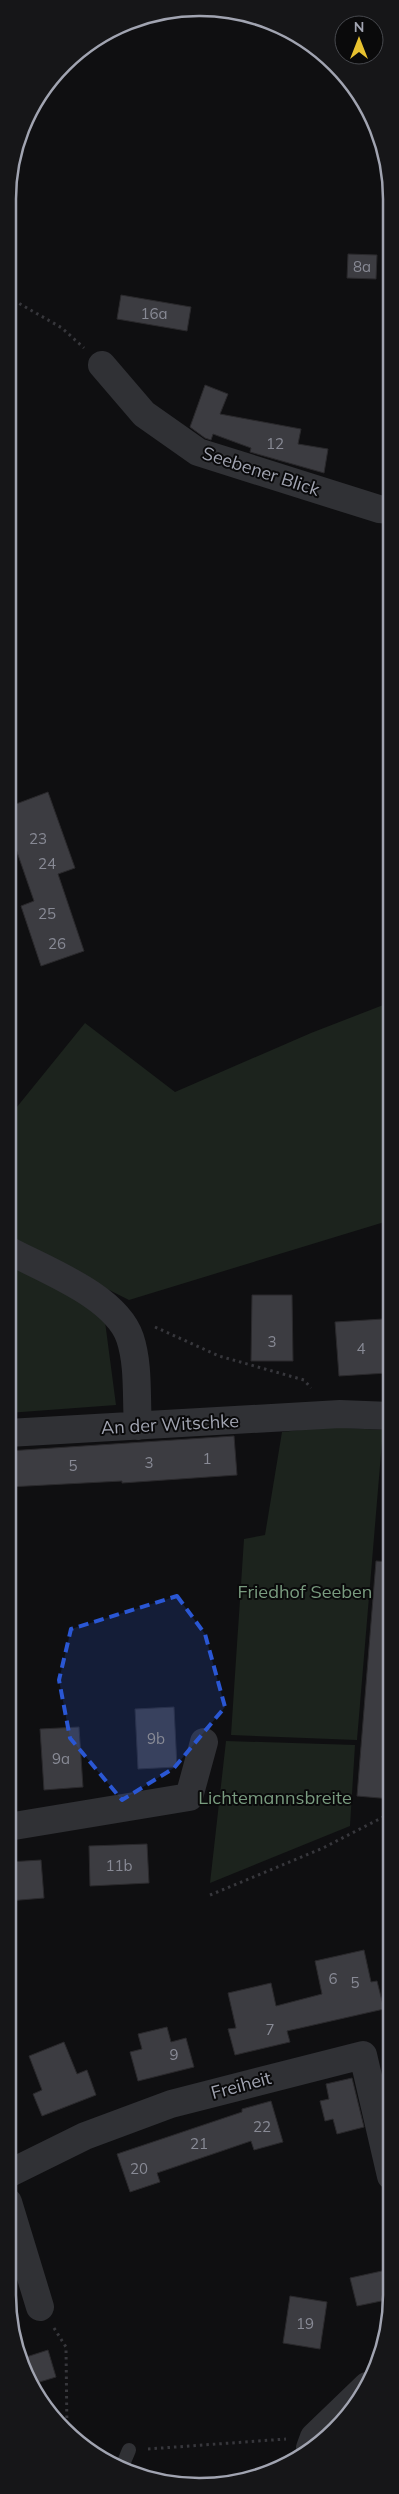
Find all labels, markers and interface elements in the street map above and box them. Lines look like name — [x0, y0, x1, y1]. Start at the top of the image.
north arrow — [334, 15, 384, 65]
text: N — [354, 18, 364, 36]
house number: 8a — [353, 257, 371, 276]
house number: 16a — [140, 304, 168, 323]
house number: 12 — [266, 434, 284, 453]
street label: Seebener Blick — [199, 441, 323, 501]
house number: 23 — [29, 829, 47, 848]
house number: 24 — [38, 854, 56, 873]
house number: 25 — [38, 904, 56, 923]
house number: 26 — [48, 934, 66, 953]
house number: 3 — [267, 1332, 277, 1351]
house number: 4 — [356, 1339, 366, 1358]
street label: An der Witschke — [100, 1409, 240, 1439]
house number: 1 — [202, 1449, 212, 1468]
house number: 3 — [144, 1453, 154, 1472]
house number: 5 — [68, 1456, 78, 1475]
park label: Friedhof Seeben — [238, 1580, 372, 1603]
house number: 9b — [147, 1729, 165, 1748]
house number: 9a — [52, 1749, 70, 1768]
park label: Lichtemannsbreite — [198, 1786, 352, 1809]
house number: 11b — [105, 1856, 133, 1875]
house number: 6 — [328, 1969, 338, 1988]
house number: 5 — [350, 1973, 360, 1992]
house number: 7 — [265, 2020, 275, 2039]
house number: 9 — [169, 2045, 179, 2064]
street label: Freiheit — [208, 2066, 274, 2104]
house number: 22 — [253, 2117, 271, 2136]
house number: 21 — [190, 2134, 208, 2153]
house number: 20 — [130, 2159, 148, 2178]
house number: 19 — [296, 2314, 314, 2333]

